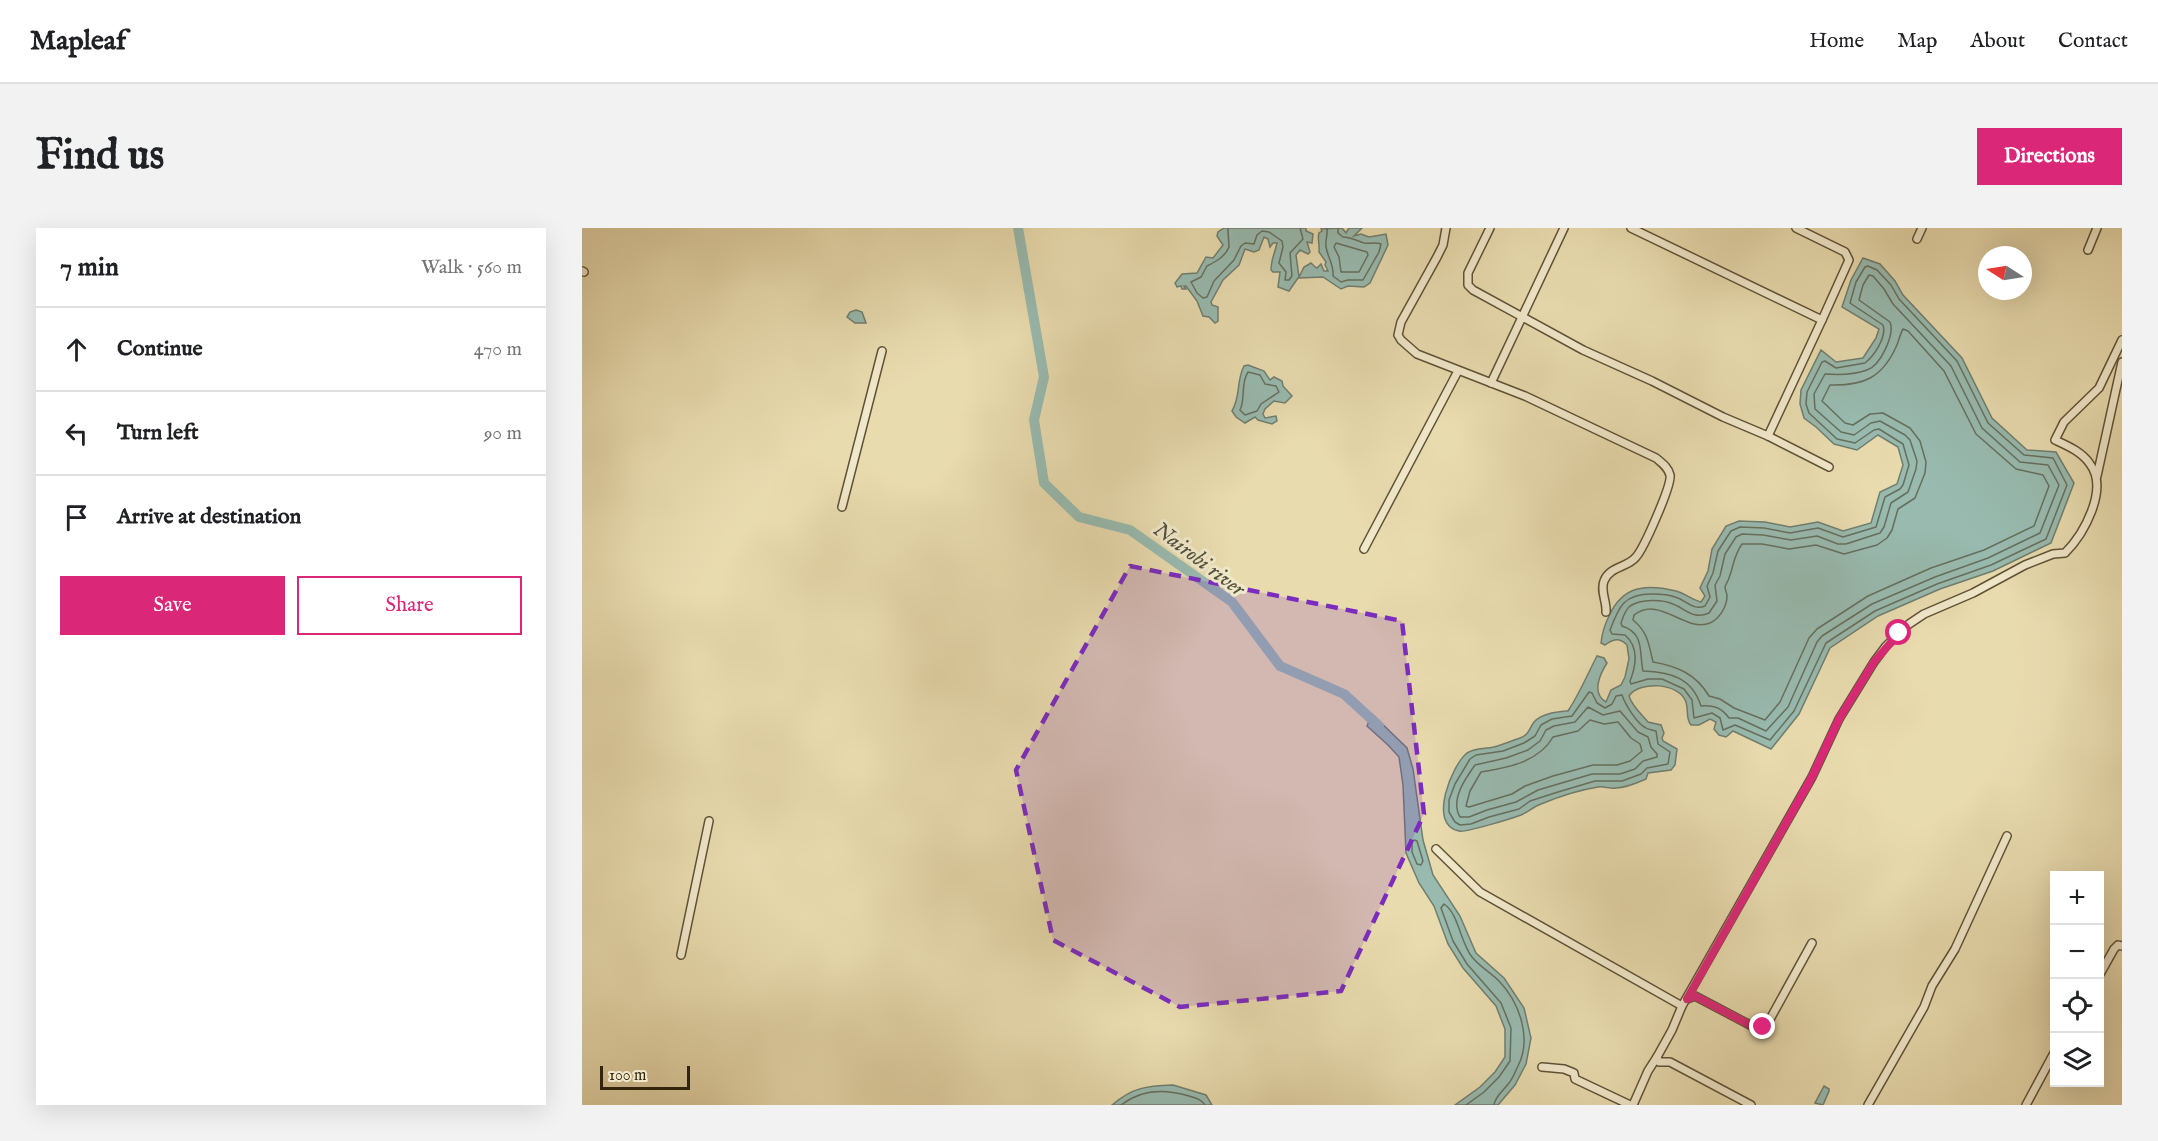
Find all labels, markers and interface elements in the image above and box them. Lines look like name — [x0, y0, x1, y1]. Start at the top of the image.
text: Mapleaf — [30, 24, 126, 59]
text: Home — [1809, 28, 1864, 55]
text: Map — [1897, 28, 1937, 55]
text: About — [1970, 28, 2025, 55]
text: Contact — [2058, 28, 2128, 55]
button: Directions — [1977, 128, 2122, 185]
text: Find us — [36, 130, 164, 183]
north arrow — [1978, 246, 2032, 300]
text: 7 min — [60, 251, 119, 284]
text: Walk · 560 m — [421, 255, 522, 280]
icon: ahead — [60, 333, 93, 366]
text: Continue — [117, 335, 203, 363]
text: 470 m — [474, 337, 522, 362]
icon: left — [60, 417, 93, 450]
text: Turn left — [117, 419, 199, 447]
text: 90 m — [484, 421, 522, 446]
icon: arrive — [60, 501, 93, 534]
text: Arrive at destination — [117, 503, 301, 531]
water label: Nairobi river — [1147, 516, 1252, 604]
button: Save — [60, 576, 285, 635]
button: Share — [297, 576, 522, 635]
route start — [1885, 619, 1911, 645]
map controls — [2050, 871, 2104, 1087]
button: + — [2050, 871, 2104, 925]
button: − — [2050, 925, 2104, 979]
button: locate — [2050, 979, 2104, 1033]
route end — [1749, 1013, 1775, 1039]
button: layers — [2050, 1033, 2104, 1087]
scale bar — [600, 1063, 690, 1090]
text: 100 m — [609, 1066, 646, 1086]

